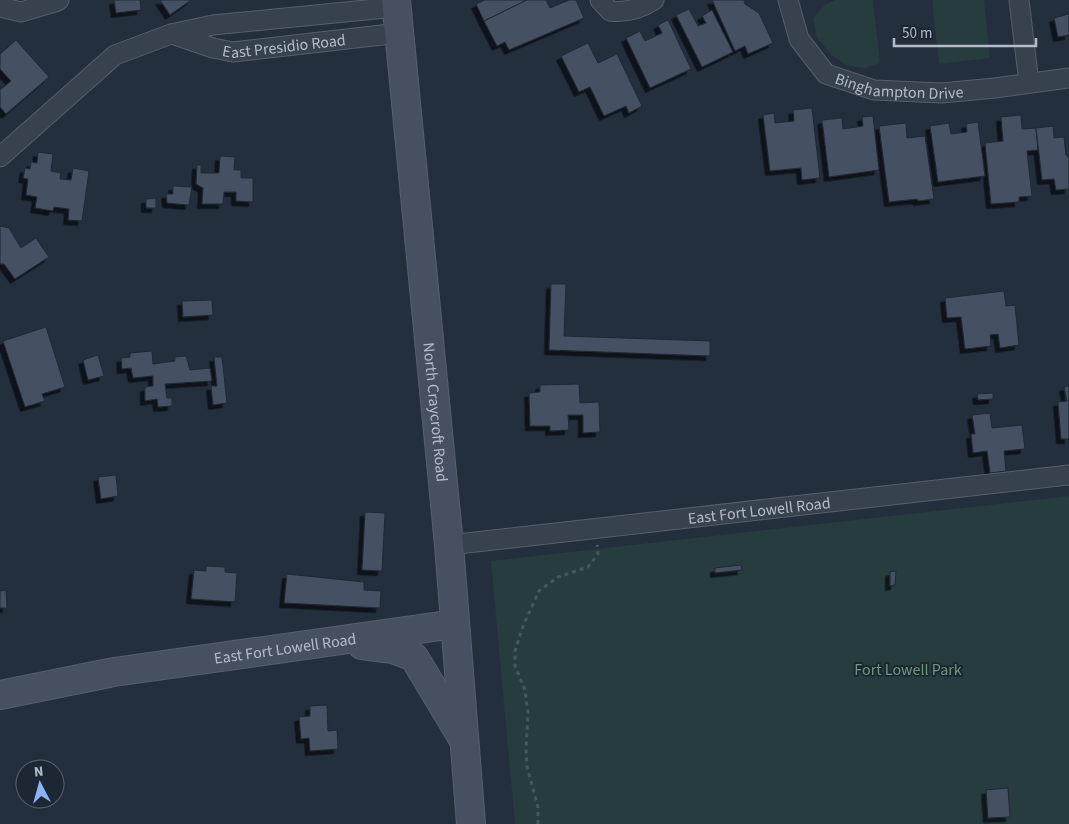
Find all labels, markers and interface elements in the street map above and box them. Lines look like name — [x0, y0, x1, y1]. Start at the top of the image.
scale bar — [894, 15, 1036, 47]
text: 50 m — [902, 23, 932, 44]
street label: East Presidio Road — [220, 29, 347, 64]
street label: Binghampton Drive — [832, 68, 964, 105]
street label: North Craycroft Road — [417, 341, 453, 483]
street label: East Fort Lowell Road — [687, 492, 832, 530]
street label: East Fort Lowell Road — [213, 628, 358, 670]
park label: Fort Lowell Park — [854, 659, 962, 681]
north arrow — [15, 759, 65, 809]
text: N — [33, 762, 44, 782]

